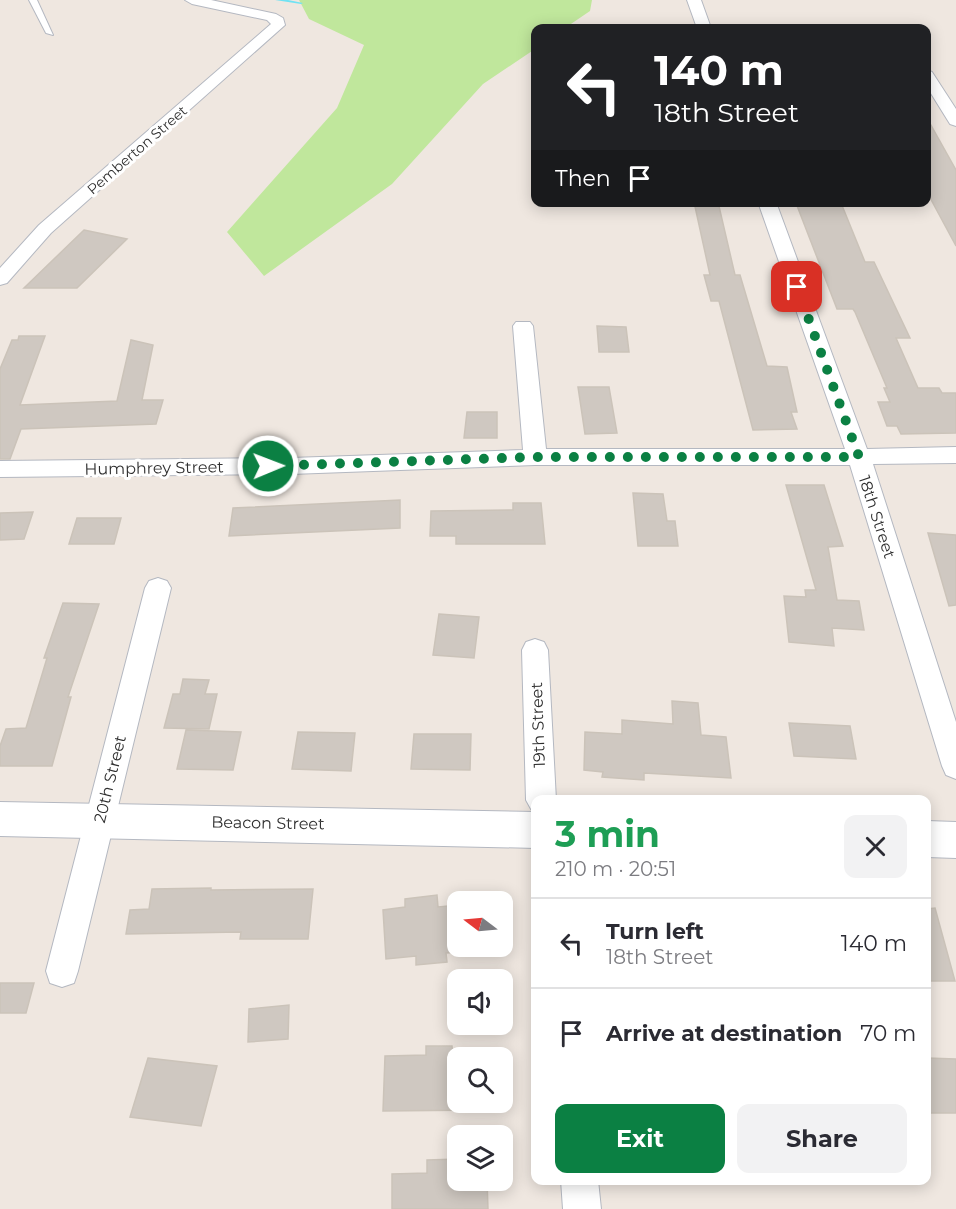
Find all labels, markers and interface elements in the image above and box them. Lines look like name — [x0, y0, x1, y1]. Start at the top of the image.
text: 140 m — [654, 44, 784, 96]
icon: left — [555, 48, 633, 126]
text: 18th Street — [654, 96, 799, 129]
street label: Pemberton Street — [83, 101, 191, 198]
icon: arrive — [623, 162, 656, 195]
text: Then — [555, 165, 611, 192]
pin — [771, 261, 822, 312]
icon: arrive — [780, 270, 813, 303]
position arrow — [236, 434, 300, 498]
street label: Humphrey Street — [84, 457, 224, 479]
street label: 18th Street — [855, 473, 899, 561]
street label: 19th Street — [527, 681, 549, 768]
street label: 20th Street — [90, 733, 130, 825]
text: 3 min — [555, 812, 660, 856]
street label: Beacon Street — [211, 813, 325, 833]
button: close — [844, 815, 907, 878]
text: 210 m · 20:51 — [555, 857, 676, 881]
north arrow — [447, 891, 513, 957]
map controls — [447, 891, 513, 1191]
text: Turn left — [606, 918, 704, 945]
icon: left — [555, 927, 588, 960]
text: 140 m — [841, 930, 907, 957]
text: 18th Street — [606, 945, 713, 969]
button: sound — [447, 969, 513, 1035]
icon: arrive — [555, 1017, 588, 1050]
text: Arrive at destination — [606, 1020, 842, 1047]
text: 70 m — [860, 1020, 916, 1047]
button: search — [447, 1047, 513, 1113]
button: Exit — [555, 1104, 725, 1173]
button: Share — [737, 1104, 907, 1173]
button: layers — [447, 1125, 513, 1191]

